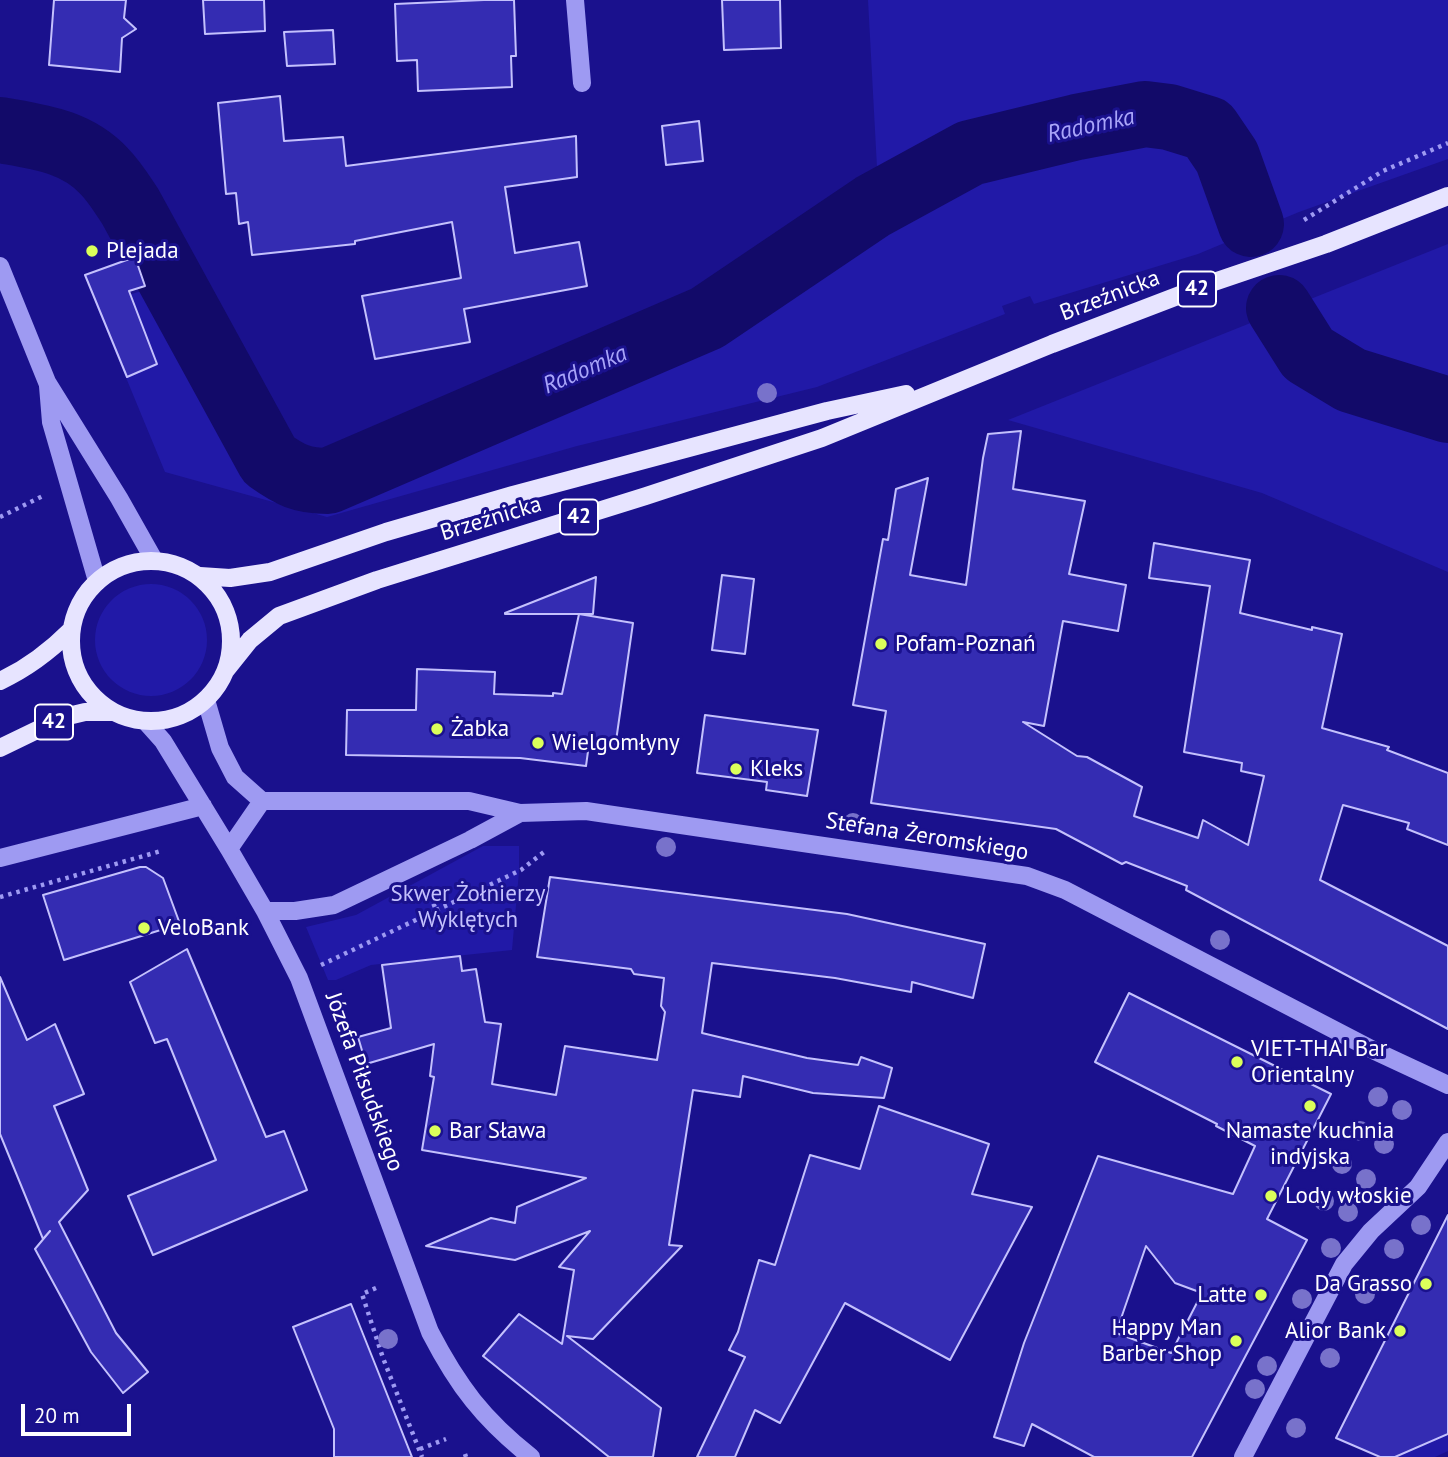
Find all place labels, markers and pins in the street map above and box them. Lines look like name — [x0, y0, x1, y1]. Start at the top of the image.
place label: Plejada — [106, 237, 179, 265]
marker: Plejada — [84, 243, 100, 259]
place label: Pofam-Poznań — [895, 630, 1036, 658]
marker: Pofam-Poznań — [873, 636, 889, 652]
place label: Żabka — [451, 715, 509, 743]
marker: Żabka — [429, 721, 445, 737]
place label: Wielgomłyny — [552, 729, 680, 757]
marker: Wielgomłyny — [530, 735, 546, 751]
place label: Kleks — [750, 755, 803, 783]
marker: Kleks — [728, 761, 744, 777]
place label: VeloBank — [158, 914, 249, 942]
marker: VeloBank — [136, 920, 152, 936]
place label: VIET-THAI Bar Orientalny — [1251, 1035, 1387, 1089]
marker: VIET-THAI Bar Orientalny — [1229, 1054, 1245, 1070]
marker: Namaste kuchnia indyjska — [1302, 1098, 1318, 1114]
place label: Bar Sława — [449, 1117, 546, 1145]
place label: Namaste kuchnia indyjska — [1226, 1117, 1394, 1171]
marker: Bar Sława — [427, 1123, 443, 1139]
place label: Lody włoskie — [1285, 1182, 1412, 1210]
marker: Lody włoskie — [1263, 1188, 1279, 1204]
place label: Da Grasso — [1314, 1270, 1412, 1298]
marker: Da Grasso — [1418, 1276, 1434, 1292]
place label: Latte — [1197, 1281, 1247, 1309]
marker: Latte — [1253, 1287, 1269, 1303]
place label: Happy Man Barber Shop — [1102, 1314, 1222, 1368]
place label: Alior Bank — [1285, 1317, 1386, 1345]
marker: Alior Bank — [1392, 1323, 1408, 1339]
marker: Happy Man Barber Shop — [1228, 1333, 1244, 1349]

